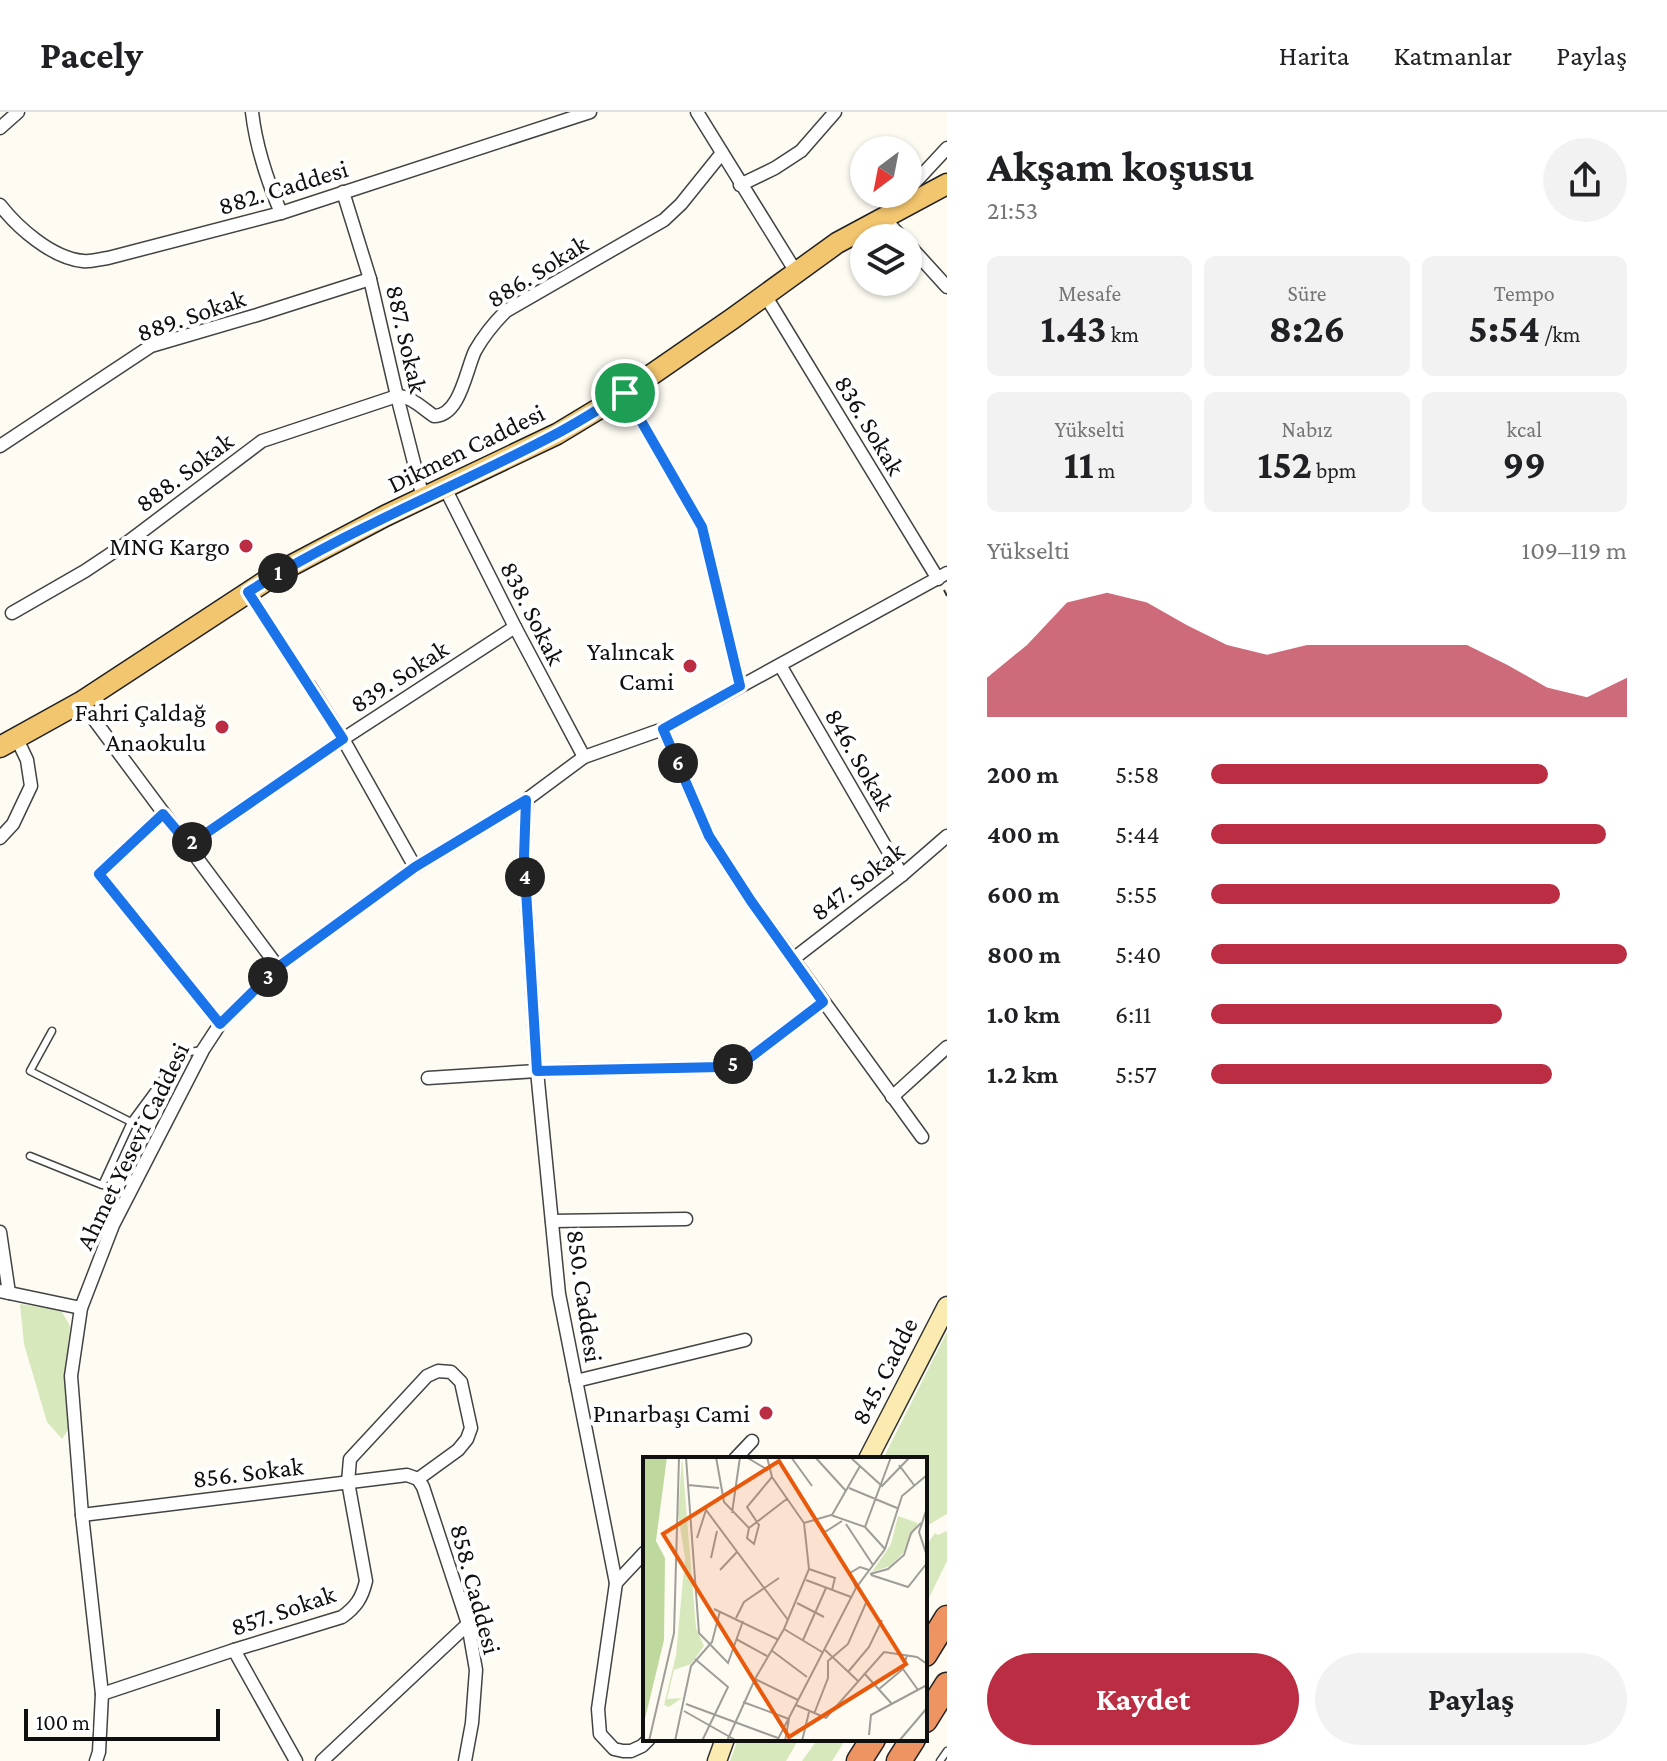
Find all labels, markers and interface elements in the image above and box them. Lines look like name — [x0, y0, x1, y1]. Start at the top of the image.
text: Pacely — [40, 34, 143, 76]
text: Harita — [1279, 40, 1350, 71]
text: Katmanlar — [1394, 40, 1512, 71]
text: Paylaş — [1556, 40, 1627, 71]
north arrow — [850, 136, 922, 208]
map controls — [850, 136, 922, 296]
button: share — [1543, 138, 1627, 222]
text: Akşam koşusu — [987, 142, 1254, 190]
street label: 882. Caddesi — [215, 154, 352, 221]
text: 21:53 — [987, 196, 1038, 225]
button: layers — [850, 224, 922, 296]
street label: 886. Sokak — [481, 229, 594, 314]
text: Mesafe — [1058, 281, 1121, 306]
text: Süre — [1288, 281, 1326, 306]
text: Tempo — [1494, 281, 1555, 306]
street label: 887. Sokak — [380, 282, 433, 397]
street label: 889. Sokak — [133, 283, 250, 348]
text: 1.43 — [1040, 306, 1107, 351]
text: 8:26 — [1269, 306, 1345, 351]
text: 5:54 — [1468, 306, 1540, 351]
text: km — [1107, 322, 1139, 347]
text: /km — [1540, 322, 1580, 347]
pin — [591, 359, 659, 427]
street label: 836. Sokak — [828, 370, 911, 481]
icon: arrive — [603, 371, 647, 415]
street label: Dikmen Caddesi — [383, 398, 549, 499]
text: Yükselti — [1055, 417, 1125, 442]
text: Nabız — [1282, 417, 1332, 442]
text: kcal — [1507, 417, 1542, 442]
street label: 888. Sokak — [130, 426, 239, 518]
text: 11 — [1064, 442, 1094, 487]
text: 152 — [1257, 442, 1312, 487]
text: 99 — [1502, 442, 1546, 487]
text: m — [1094, 458, 1116, 483]
text: bpm — [1312, 458, 1357, 483]
place label: MNG Kargo — [109, 532, 230, 561]
text: Yükselti — [987, 536, 1070, 565]
text: 109–119 m — [1522, 536, 1627, 565]
marker: MNG Kargo — [237, 537, 255, 555]
pin: 1 — [258, 553, 298, 593]
street label: 838. Sokak — [494, 557, 571, 670]
text: 1 — [274, 560, 282, 585]
street label: 839. Sokak — [345, 634, 454, 719]
place label: Yalıncak Cami — [587, 637, 675, 696]
marker: Yalıncak Cami — [681, 657, 699, 675]
place label: Fahri Çaldağ Anaokulu — [74, 698, 206, 757]
street label: 846. Sokak — [819, 703, 901, 816]
marker: Fahri Çaldağ Anaokulu — [213, 718, 231, 736]
pin: 6 — [658, 743, 698, 783]
text: 6 — [672, 750, 684, 775]
text: 200 m — [987, 760, 1059, 789]
text: 5:58 — [1115, 760, 1159, 789]
text: 400 m — [987, 820, 1060, 849]
text: 5:44 — [1115, 820, 1160, 849]
pin: 2 — [172, 822, 212, 862]
text: 2 — [186, 829, 198, 854]
street label: 847. Sokak — [805, 836, 910, 927]
pin: 4 — [505, 857, 545, 897]
text: 4 — [519, 864, 531, 889]
text: 600 m — [987, 880, 1060, 909]
text: 5:55 — [1115, 880, 1157, 909]
text: 800 m — [987, 940, 1061, 969]
text: 5:40 — [1115, 940, 1161, 969]
pin: 3 — [248, 957, 288, 997]
text: 3 — [263, 964, 273, 989]
text: 1.0 km — [987, 1000, 1060, 1029]
text: 6:11 — [1115, 1000, 1151, 1029]
street label: Ahmet Yesevi Caddesi — [70, 1038, 195, 1254]
pin: 5 — [713, 1044, 753, 1084]
text: 5 — [728, 1051, 738, 1076]
text: 1.2 km — [987, 1060, 1058, 1089]
text: 5:57 — [1115, 1060, 1157, 1089]
street label: 850. Caddesi — [561, 1228, 608, 1365]
street label: 845. Cadde — [845, 1313, 924, 1429]
place label: Pınarbaşı Cami — [593, 1399, 750, 1428]
marker: Pınarbaşı Cami — [757, 1404, 775, 1422]
street label: 856. Sokak — [191, 1451, 306, 1494]
inset map — [643, 1457, 927, 1741]
street label: 858. Caddesi — [444, 1521, 507, 1658]
street label: 857. Sokak — [227, 1579, 340, 1642]
button: Kaydet — [987, 1653, 1299, 1745]
button: Paylaş — [1315, 1653, 1627, 1745]
scale bar — [24, 1705, 220, 1741]
text: 100 m — [36, 1710, 90, 1735]

